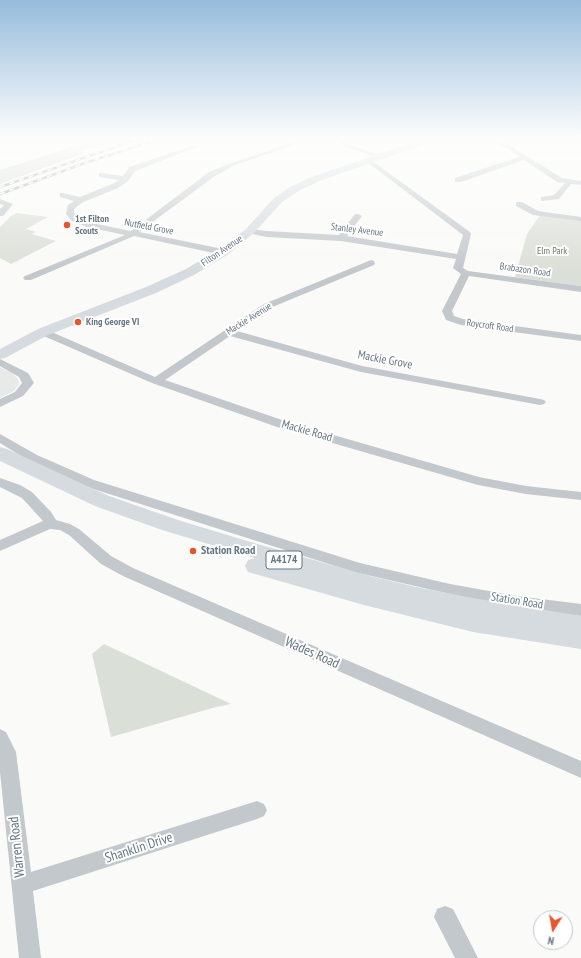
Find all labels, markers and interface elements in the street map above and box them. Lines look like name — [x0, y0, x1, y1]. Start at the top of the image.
place label: 1st Filton Scouts — [75, 213, 109, 236]
street label: Nutfield Grove — [123, 216, 175, 238]
marker: 1st Filton Scouts — [62, 220, 72, 230]
street label: Stanley Avenue — [330, 221, 384, 239]
street label: Filton Avenue — [199, 233, 245, 269]
park label: Elm Park — [537, 245, 567, 257]
street label: Brabazon Road — [499, 260, 551, 280]
street label: Mackie Avenue — [224, 300, 274, 338]
place label: King George VI — [86, 316, 139, 328]
marker: King George VI — [73, 317, 83, 327]
street label: Roycroft Road — [466, 317, 514, 335]
street label: Mackie Grove — [356, 348, 414, 372]
street label: Mackie Road — [280, 417, 334, 445]
place label: Station Road — [201, 544, 255, 558]
marker: Station Road — [188, 546, 198, 556]
road number: A4174 — [266, 551, 302, 569]
street label: Station Road — [490, 590, 544, 612]
street label: Wades Road — [282, 634, 342, 672]
street label: Warren Road — [5, 816, 29, 878]
street label: Shanklin Drive — [103, 829, 175, 867]
north arrow — [533, 910, 573, 950]
text: N — [547, 933, 555, 948]

